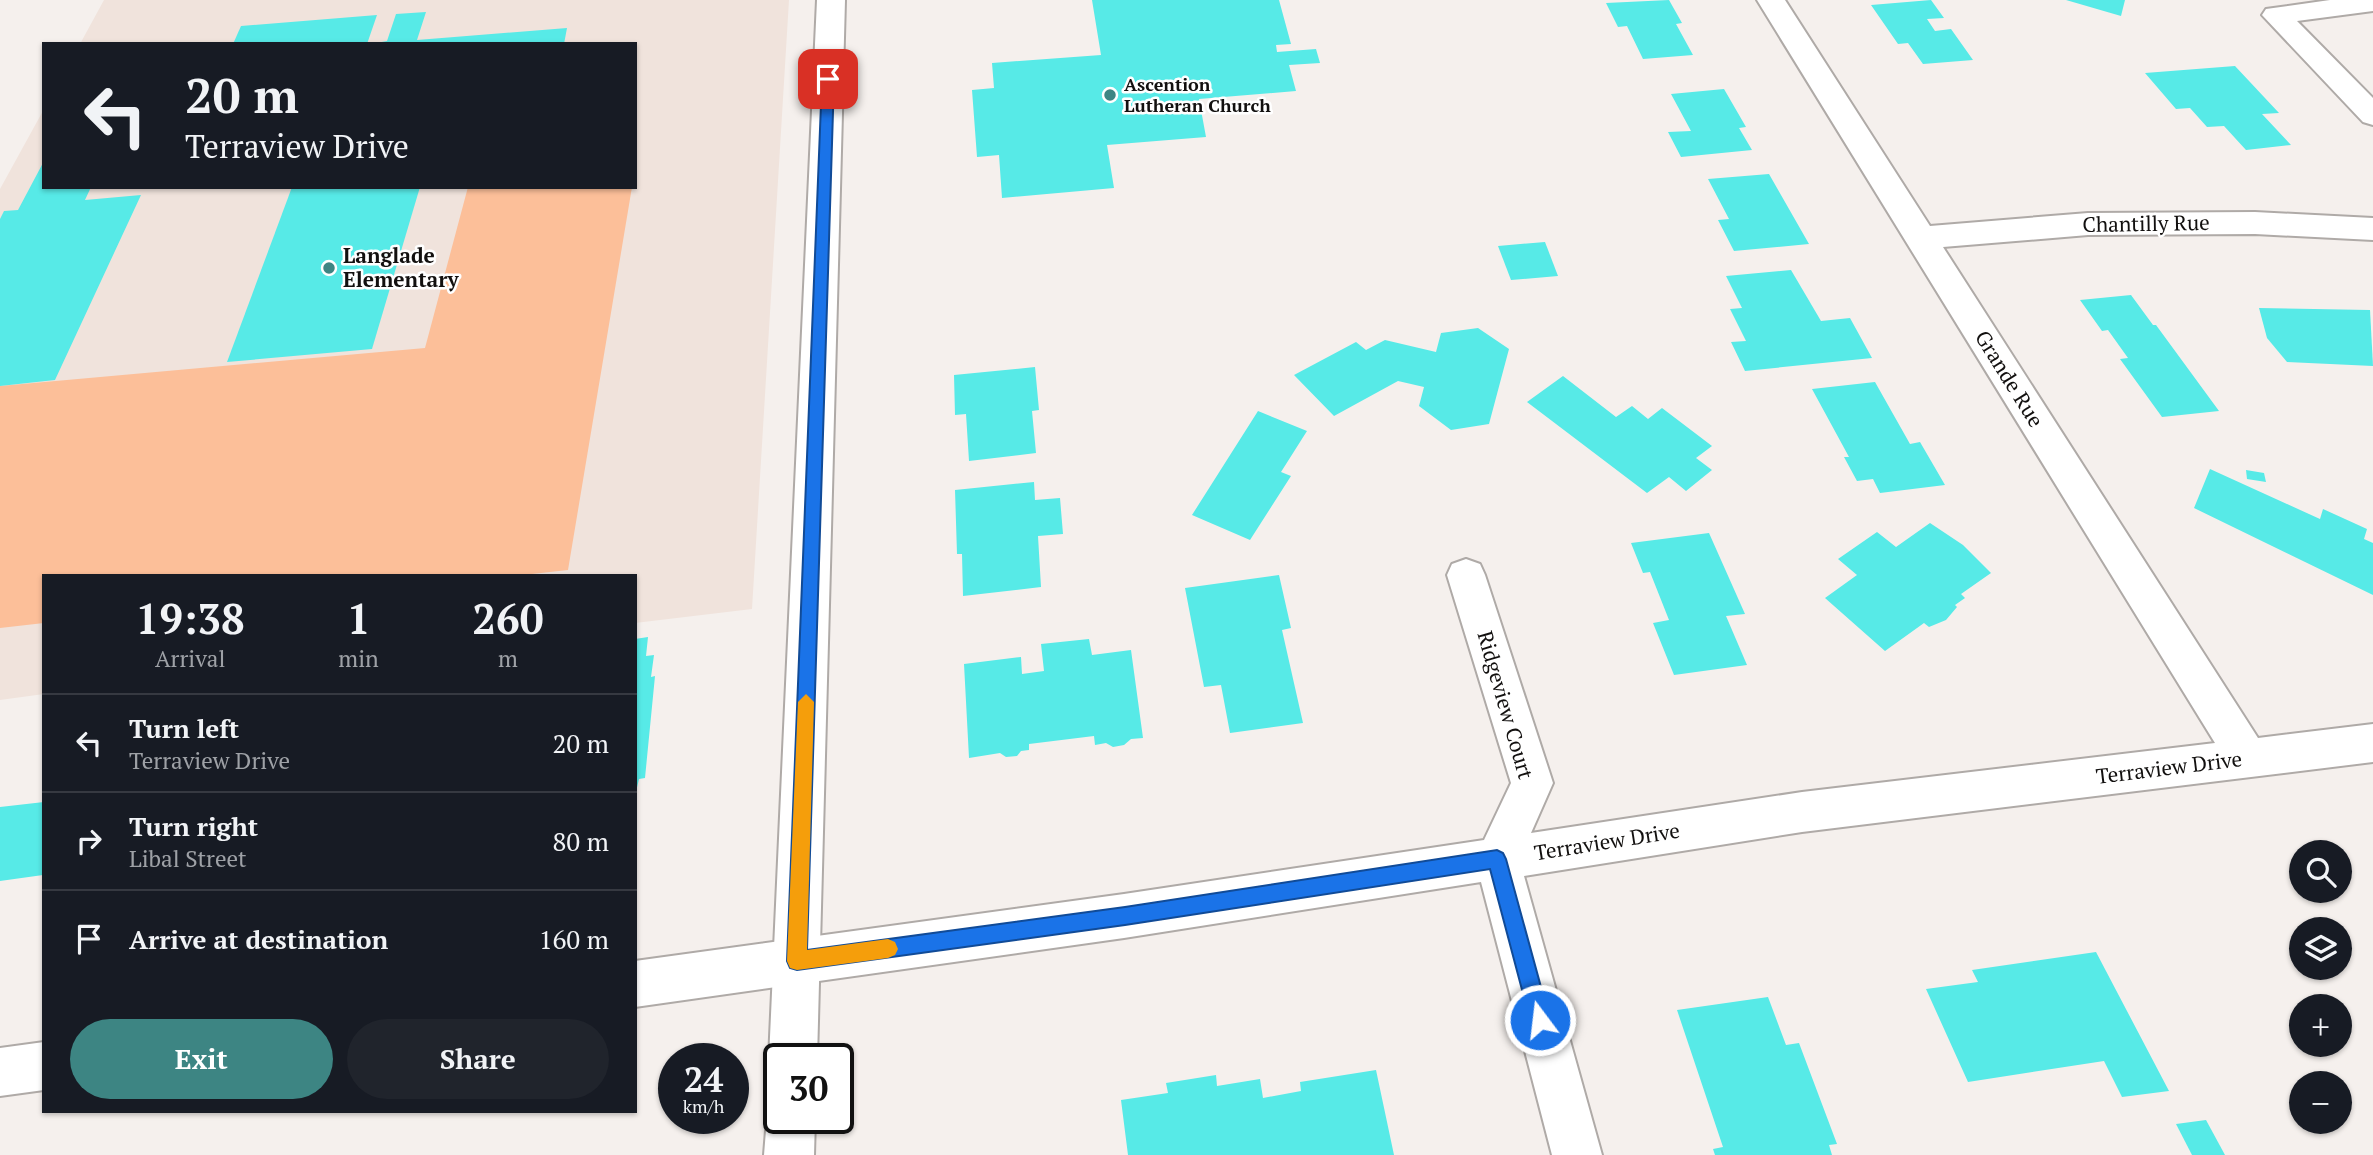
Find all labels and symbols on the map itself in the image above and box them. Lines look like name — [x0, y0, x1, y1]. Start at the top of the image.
pin — [798, 49, 858, 109]
place label: Ascention Lutheran Church — [1124, 72, 1271, 117]
marker: Ascention Lutheran Church — [1102, 87, 1118, 103]
street label: Chantilly Rue — [2082, 208, 2210, 238]
place label: Langlade Elementary — [343, 241, 459, 293]
marker: Langlade Elementary — [321, 260, 337, 276]
street label: Grande Rue — [1969, 325, 2051, 432]
street label: Ridgeview Court — [1471, 627, 1541, 782]
street label: Terraview Drive — [2094, 744, 2244, 790]
street label: Terraview Drive — [1532, 816, 1682, 866]
position arrow — [1503, 983, 1577, 1057]
speed limit sign: 30 — [763, 1043, 854, 1134]

